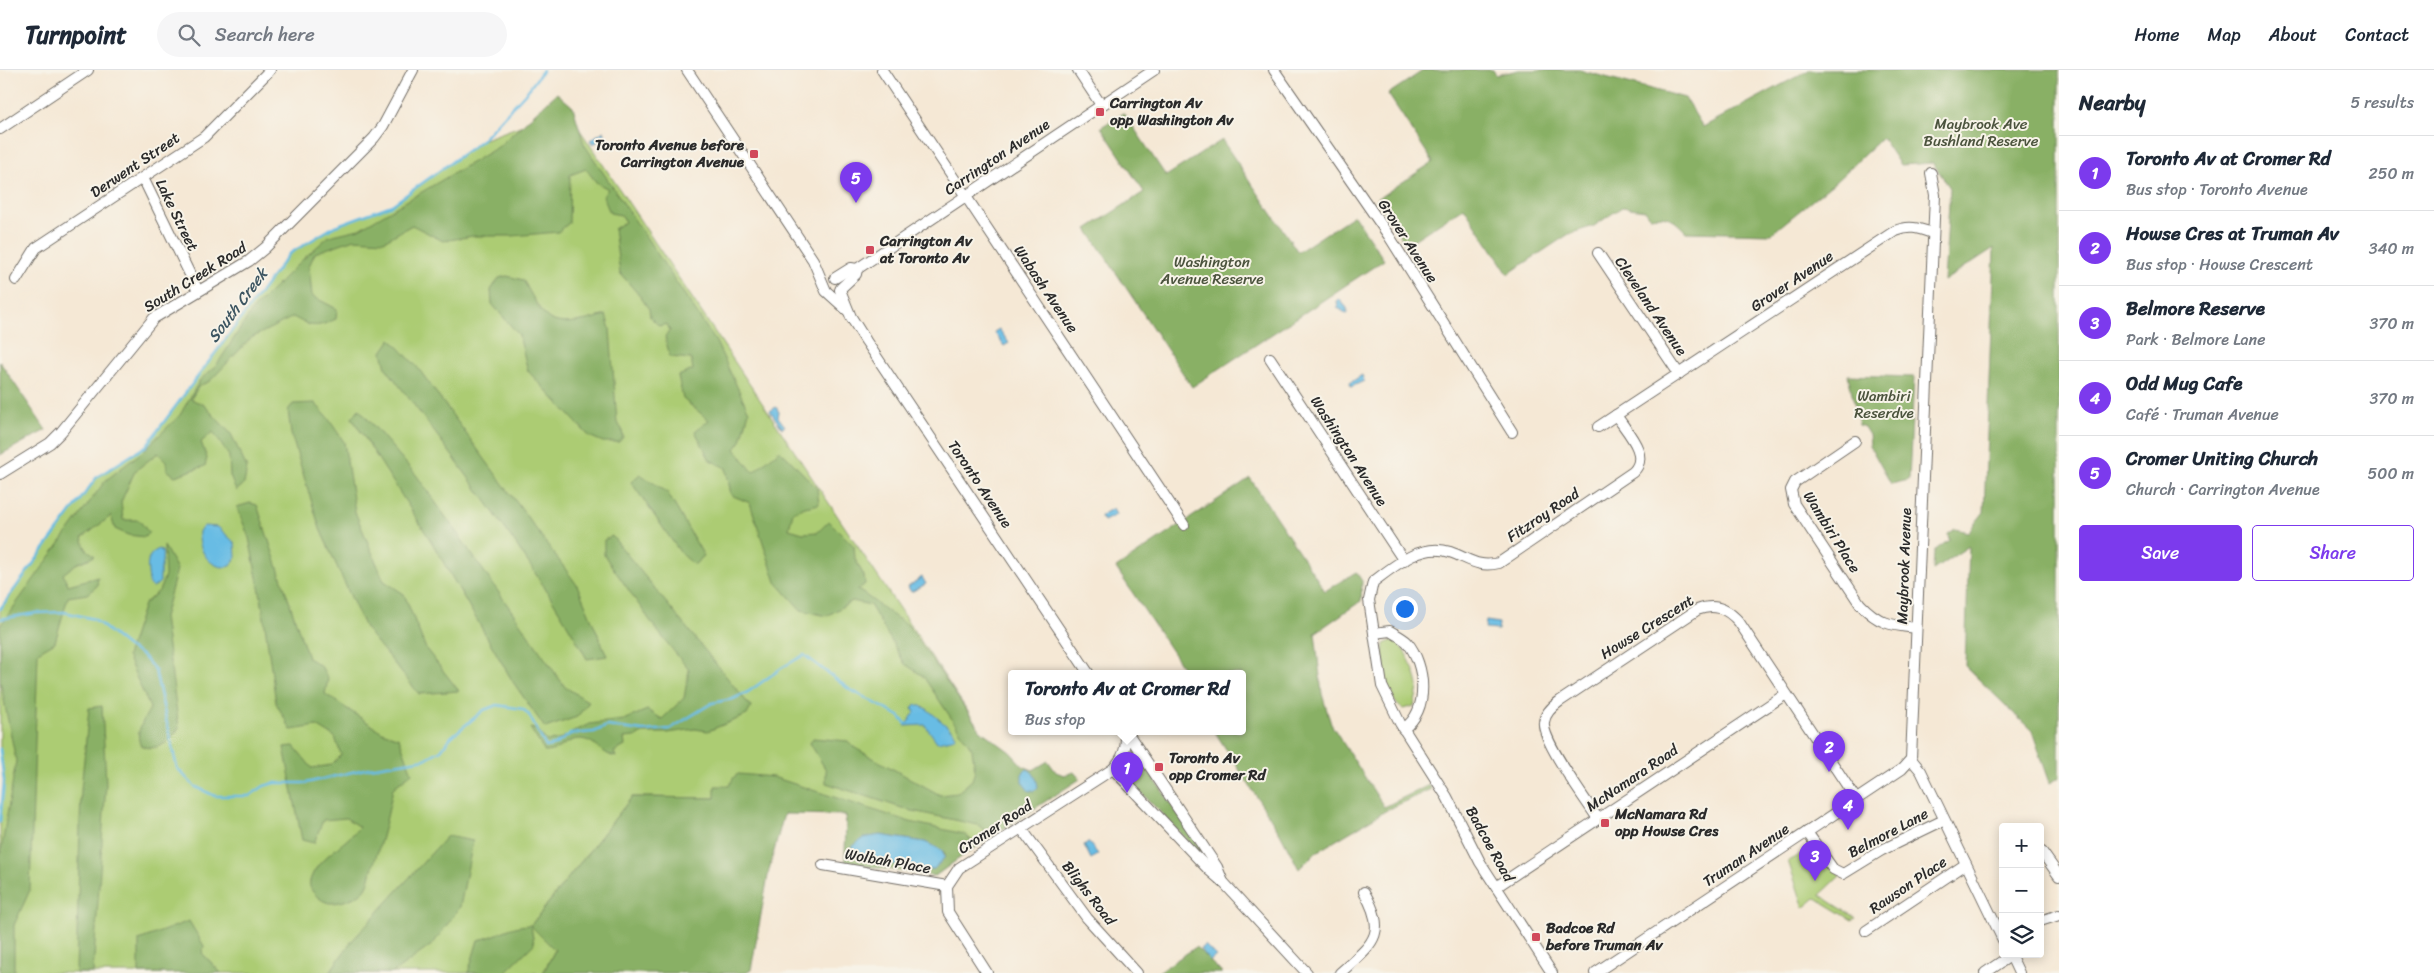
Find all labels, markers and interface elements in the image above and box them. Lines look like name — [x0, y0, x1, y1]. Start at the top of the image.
search box — [157, 12, 507, 57]
text: Turnpoint — [25, 14, 127, 56]
text: Search here — [215, 18, 315, 51]
text: Home — [2135, 19, 2180, 51]
text: Map — [2208, 19, 2241, 51]
text: About — [2269, 19, 2317, 51]
text: Contact — [2345, 19, 2409, 51]
icon: search — [175, 21, 203, 49]
text: Nearby — [2079, 84, 2145, 122]
text: 5 results — [2350, 88, 2414, 117]
place label: Carrington Av opp Washington Av — [1109, 90, 1234, 133]
marker: Carrington Av opp Washington Av — [1094, 106, 1106, 118]
park label: Maybrook Ave Bushland Reserve — [1924, 111, 2039, 154]
street label: Carrington Avenue — [939, 112, 1055, 202]
street label: Derwent Street — [85, 125, 186, 205]
place label: Toronto Avenue before Carrington Avenue — [595, 132, 745, 175]
text: Toronto Av at Cromer Rd — [2126, 142, 2331, 175]
marker: Toronto Avenue before Carrington Avenue — [748, 148, 760, 160]
text: 1 — [2092, 159, 2098, 188]
text: 250 m — [2368, 159, 2414, 188]
pin: 5 — [840, 162, 872, 203]
street label: Lake Street — [148, 174, 206, 256]
text: Bus stop · Toronto Avenue — [2126, 175, 2308, 204]
street label: Grover Avenue — [1371, 194, 1445, 288]
text: Howse Cres at Truman Av — [2126, 217, 2339, 250]
place label: Carrington Av at Toronto Av — [879, 228, 973, 271]
text: 2 — [2090, 234, 2100, 263]
text: 340 m — [2369, 234, 2414, 263]
street label: South Creek Road — [140, 238, 250, 316]
street label: Wabash Avenue — [1007, 240, 1085, 339]
street label: Grover Avenue — [1745, 243, 1839, 319]
marker: Carrington Av at Toronto Av — [864, 244, 876, 256]
park label: Washington Avenue Reserve — [1160, 249, 1263, 292]
text: Bus stop · Howse Crescent — [2126, 250, 2313, 279]
street label: Cleveland Avenue — [1608, 251, 1694, 361]
water label: South Creek — [203, 264, 271, 346]
text: Belmore Reserve — [2126, 292, 2265, 325]
text: 3 — [2091, 309, 2099, 338]
text: 370 m — [2370, 309, 2414, 338]
text: Park · Belmore Lane — [2126, 325, 2265, 354]
text: Odd Mug Cafe — [2126, 367, 2242, 400]
park label: Wambiri Reserdve — [1854, 383, 1914, 426]
text: 4 — [2090, 384, 2100, 413]
text: 370 m — [2370, 384, 2414, 413]
street label: Washington Avenue — [1303, 390, 1395, 512]
text: Café · Truman Avenue — [2126, 400, 2279, 429]
street label: Toronto Avenue — [941, 435, 1019, 533]
text: Cromer Uniting Church — [2126, 442, 2318, 475]
text: 5 — [2090, 459, 2100, 488]
text: 500 m — [2368, 459, 2414, 488]
text: Church · Carrington Avenue — [2126, 475, 2320, 504]
street label: Fitzroy Road — [1501, 480, 1586, 549]
street label: Wambiri Place — [1796, 486, 1868, 579]
street label: Maybrook Avenue — [1889, 507, 1919, 625]
button: Save — [2079, 525, 2242, 581]
button: Share — [2252, 525, 2414, 581]
street label: Howse Crescent — [1595, 587, 1699, 666]
your location — [1392, 596, 1418, 622]
popup — [1008, 670, 1246, 735]
text: Toronto Av at Cromer Rd — [1025, 672, 1229, 705]
text: Bus stop — [1025, 705, 1085, 734]
pin: 2 — [1813, 731, 1845, 772]
street label: McNamara Road — [1581, 737, 1684, 819]
place label: Toronto Av opp Cromer Rd — [1169, 745, 1267, 788]
pin: 1 — [1111, 752, 1143, 793]
marker: Toronto Av opp Cromer Rd — [1153, 761, 1165, 773]
pin: 4 — [1832, 789, 1864, 830]
street label: Cromer Road — [953, 793, 1038, 861]
street label: Badcoe Road — [1458, 801, 1522, 888]
place label: McNamara Rd opp Howse Cres — [1614, 801, 1719, 844]
street label: Belmore Lane — [1843, 801, 1933, 865]
street label: Truman Avenue — [1697, 816, 1795, 894]
marker: McNamara Rd opp Howse Cres — [1599, 817, 1611, 829]
map controls — [1999, 823, 2044, 958]
button: + — [1999, 823, 2044, 868]
pin: 3 — [1799, 840, 1831, 881]
street label: Wolbah Place — [843, 841, 933, 881]
street label: Rawson Place — [1864, 849, 1953, 921]
street label: Blighs Road — [1055, 855, 1123, 932]
button: − — [1999, 868, 2044, 913]
button: layers — [1999, 913, 2044, 958]
place label: Badcoe Rd before Truman Av — [1545, 915, 1663, 958]
marker: Badcoe Rd before Truman Av — [1530, 931, 1542, 943]

